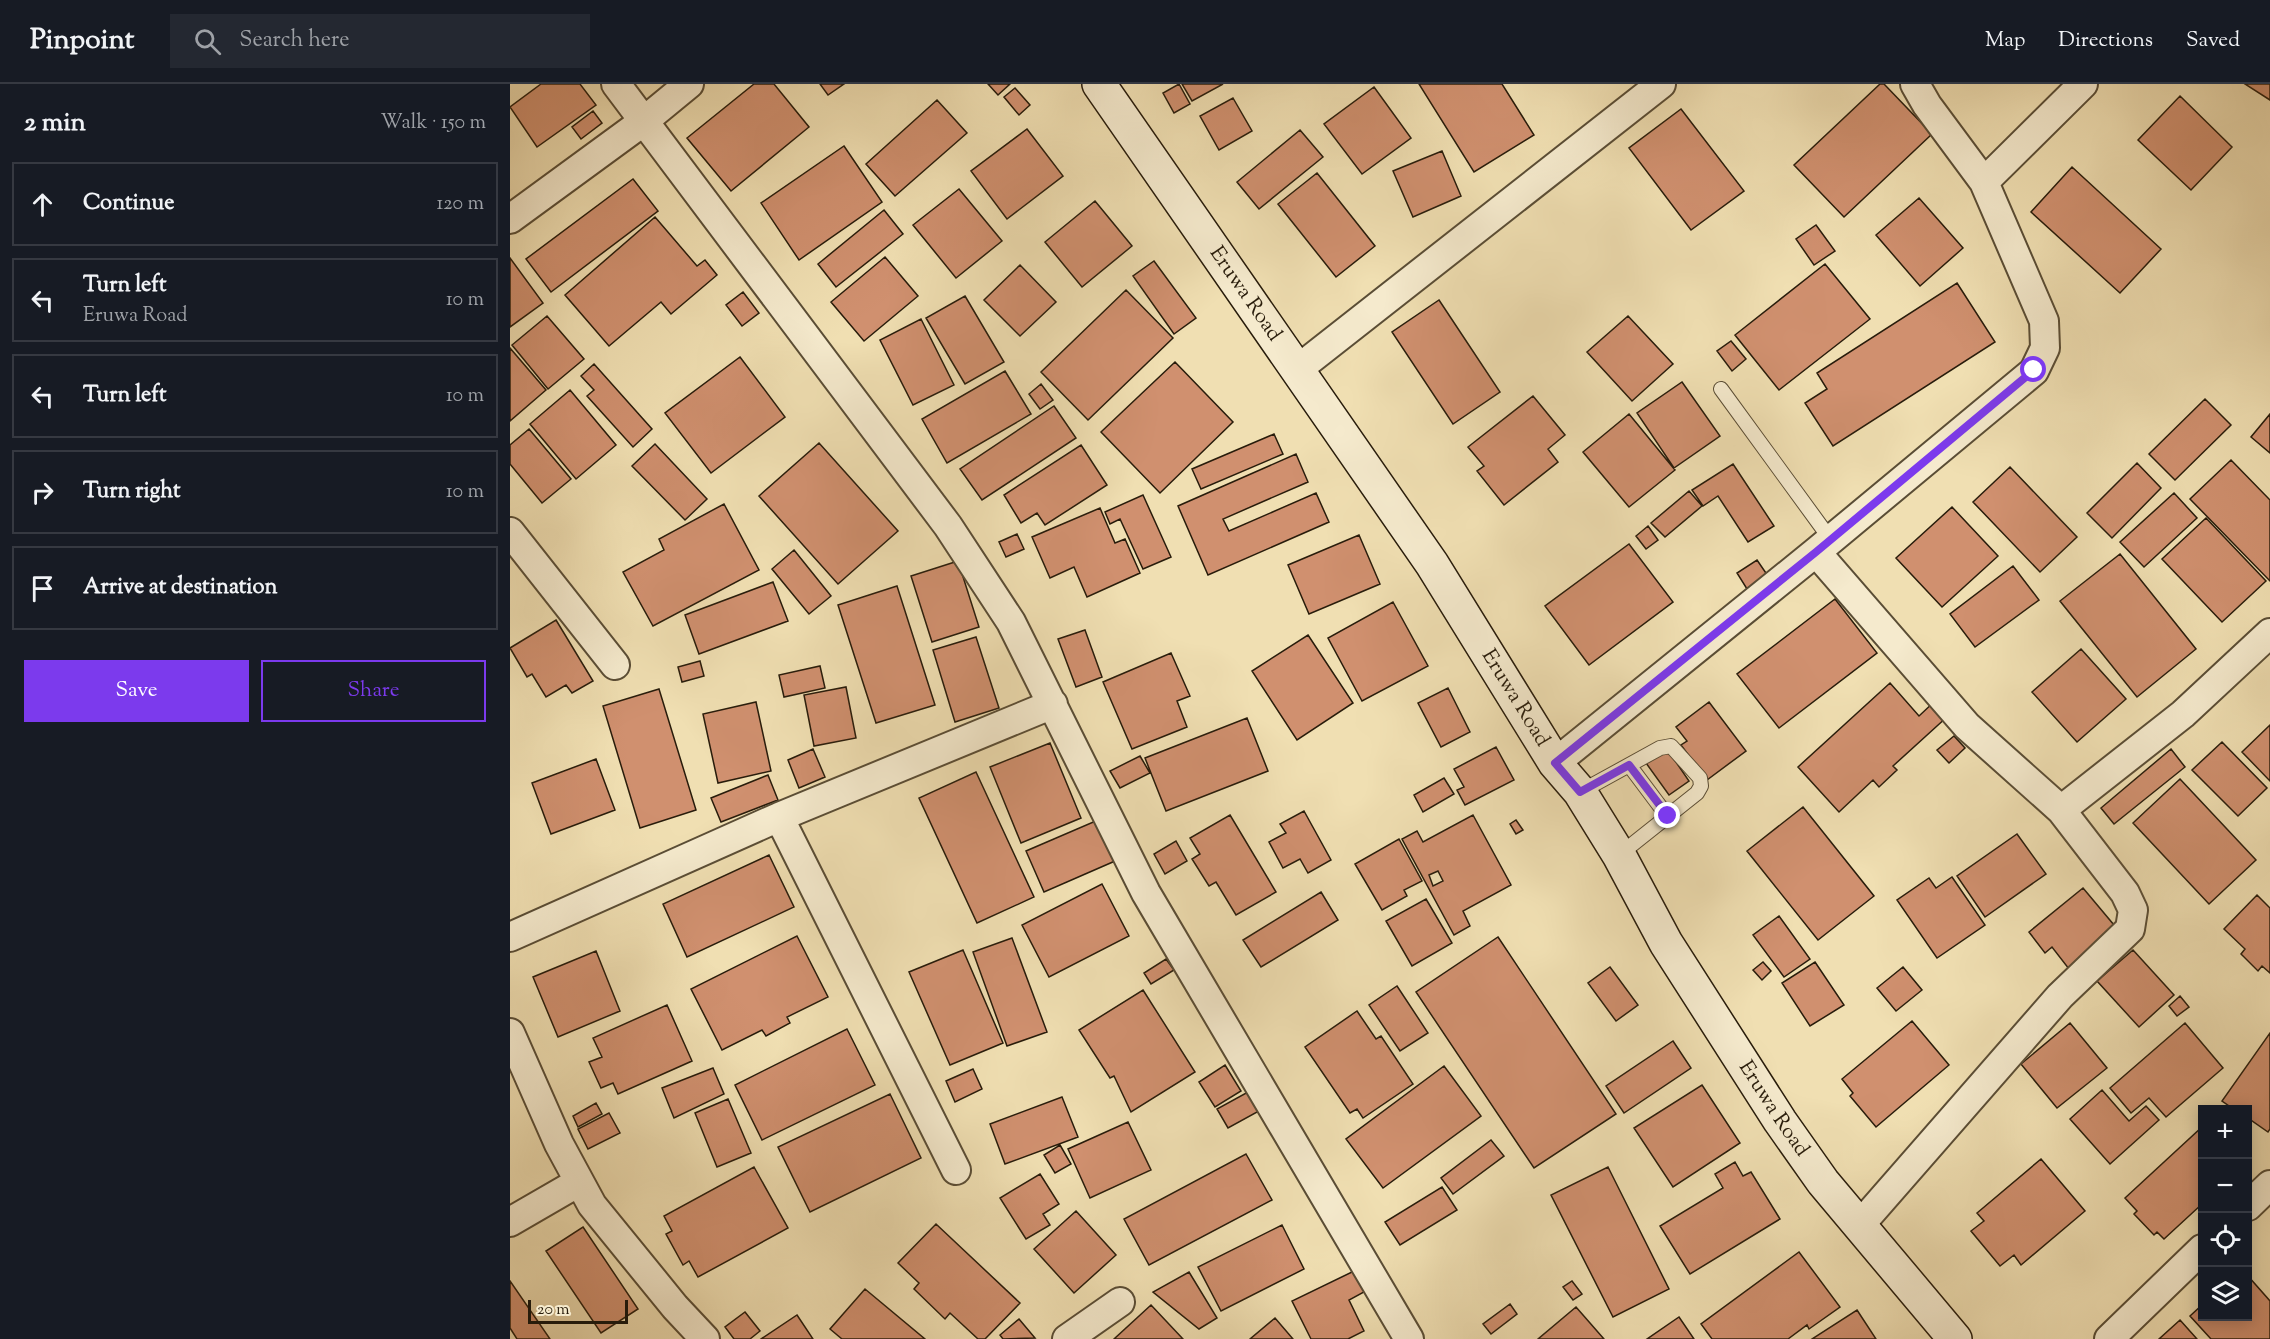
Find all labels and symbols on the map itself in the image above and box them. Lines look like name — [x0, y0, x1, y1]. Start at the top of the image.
street label: Eruwa Road — [1201, 241, 1289, 348]
route start — [2020, 356, 2046, 382]
street label: Eruwa Road — [1473, 644, 1557, 753]
route end — [1654, 802, 1680, 828]
street label: Eruwa Road — [1730, 1055, 1816, 1163]
scale bar — [528, 1297, 628, 1324]

